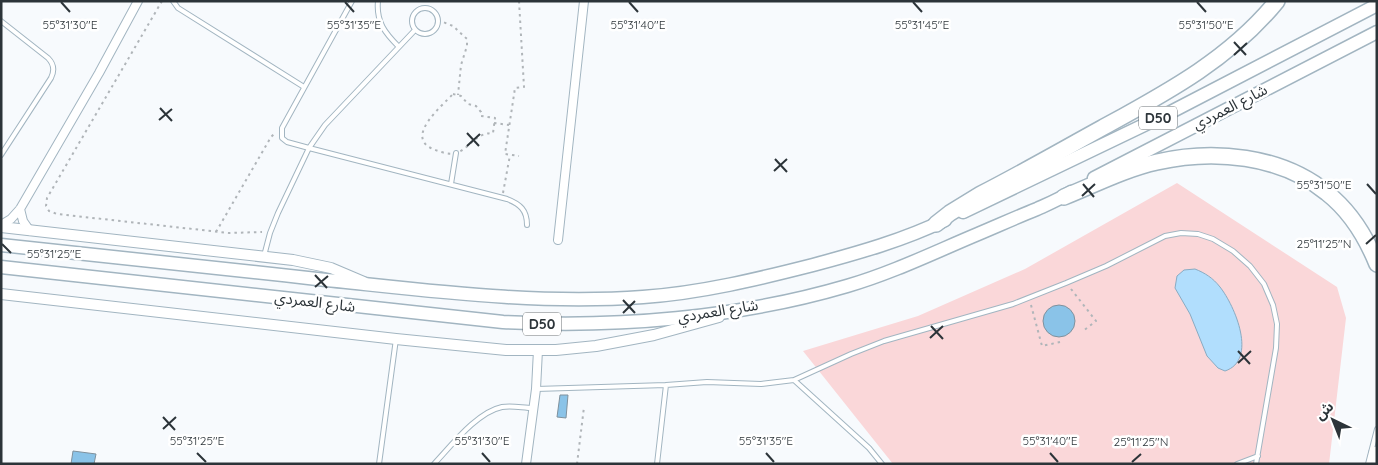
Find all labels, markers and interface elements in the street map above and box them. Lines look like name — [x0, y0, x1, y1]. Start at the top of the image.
text: 55°31'30"E — [43, 17, 98, 32]
text: 55°31'35"E — [327, 17, 381, 32]
text: 55°31'40"E — [611, 17, 666, 32]
text: 55°31'45"E — [895, 17, 949, 32]
text: 55°31'50"E — [1178, 17, 1234, 32]
street label: شارع العمردي — [1189, 80, 1272, 136]
road number: D50 — [1139, 106, 1177, 130]
text: 55°31'50"E — [1296, 177, 1352, 192]
text: 25°11'25"N — [1297, 236, 1351, 251]
text: 55°31'25"E — [27, 246, 82, 261]
street label: شارع العمردي — [273, 287, 357, 319]
street label: شارع العمردي — [676, 295, 760, 329]
road number: D50 — [523, 312, 561, 336]
north arrow — [1308, 395, 1358, 445]
text: ش — [1311, 397, 1337, 424]
text: 55°31'25"E — [170, 433, 225, 448]
text: 55°31'30"E — [455, 433, 510, 448]
text: 55°31'35"E — [739, 433, 793, 448]
text: 55°31'40"E — [1023, 433, 1078, 448]
text: 25°11'25"N — [1114, 434, 1168, 449]

